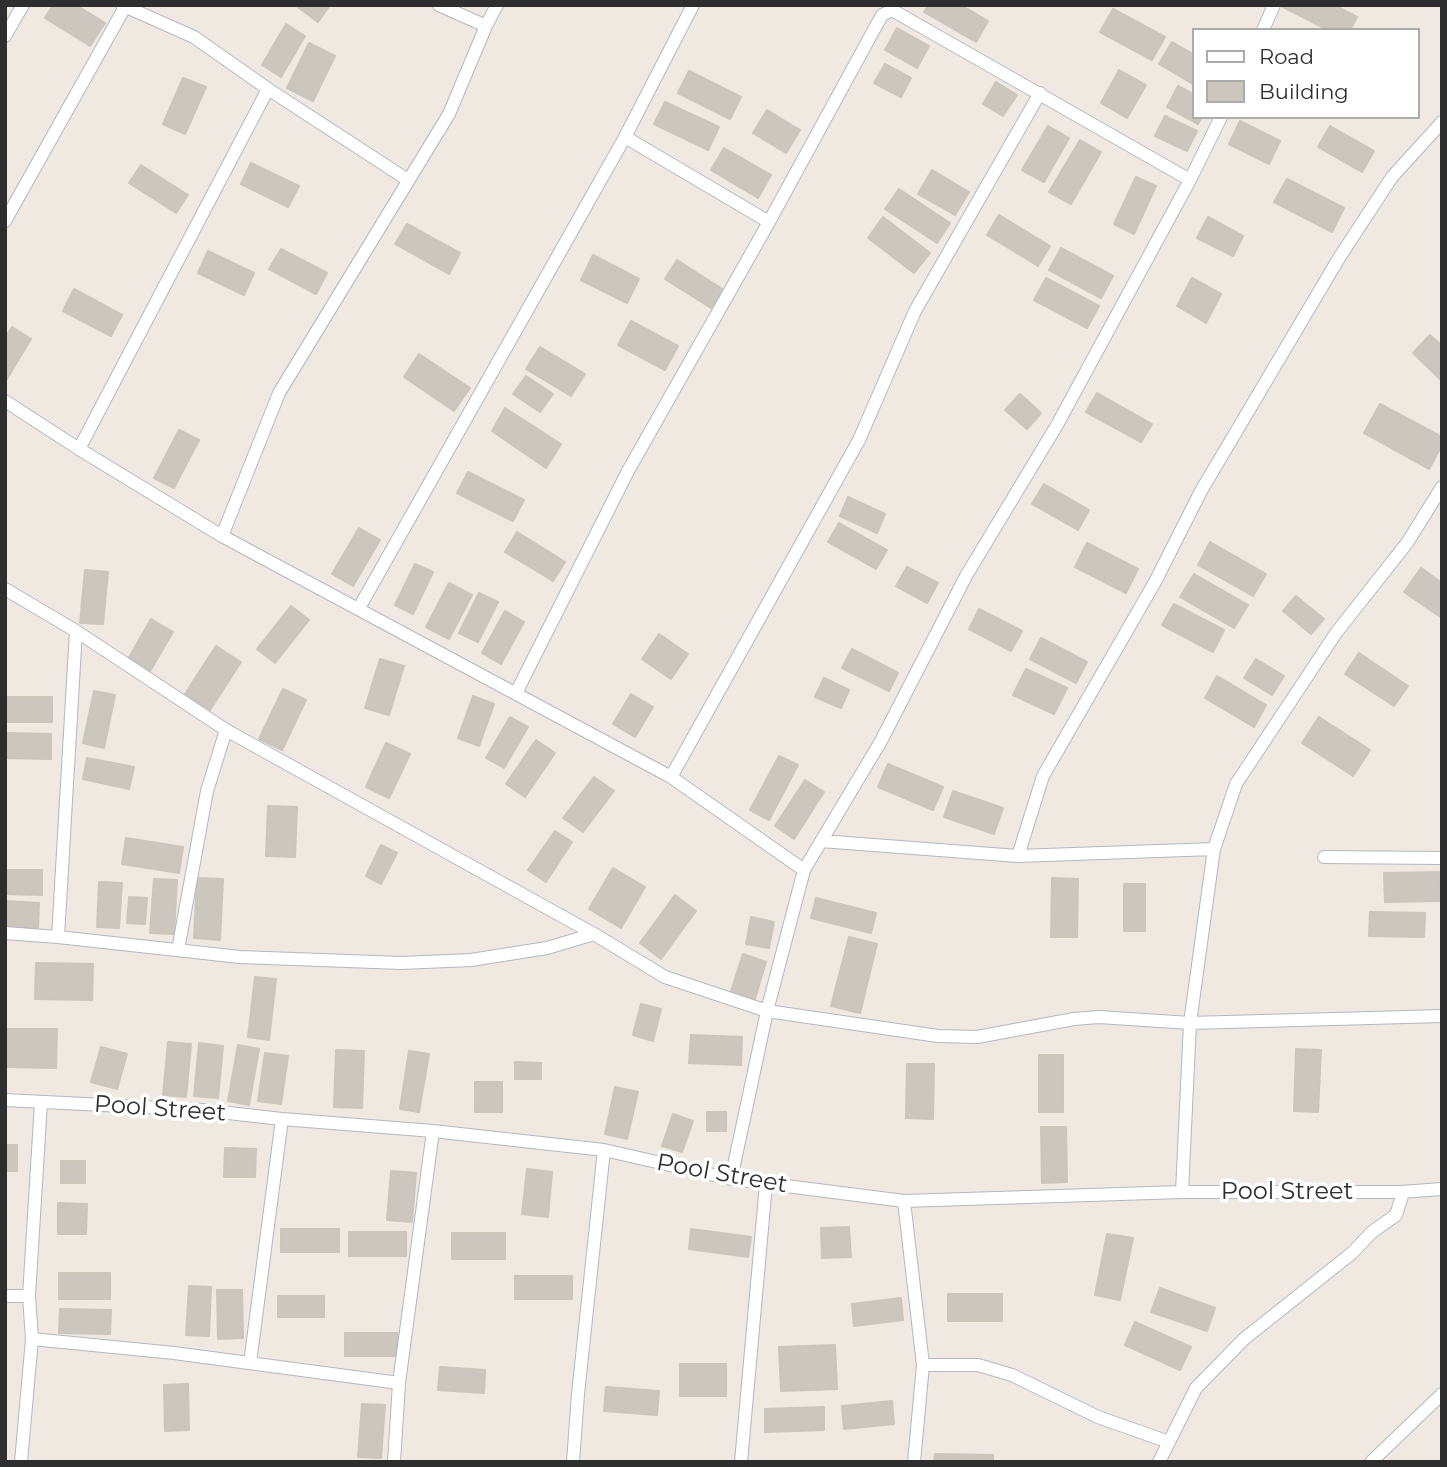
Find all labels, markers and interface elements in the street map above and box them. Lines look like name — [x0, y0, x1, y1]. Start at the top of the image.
legend — [1192, 28, 1419, 119]
text: Road — [1259, 44, 1314, 69]
text: Building — [1259, 79, 1349, 104]
street label: Pool Street — [93, 1090, 227, 1128]
street label: Pool Street — [654, 1148, 790, 1200]
street label: Pool Street — [1221, 1178, 1353, 1206]

